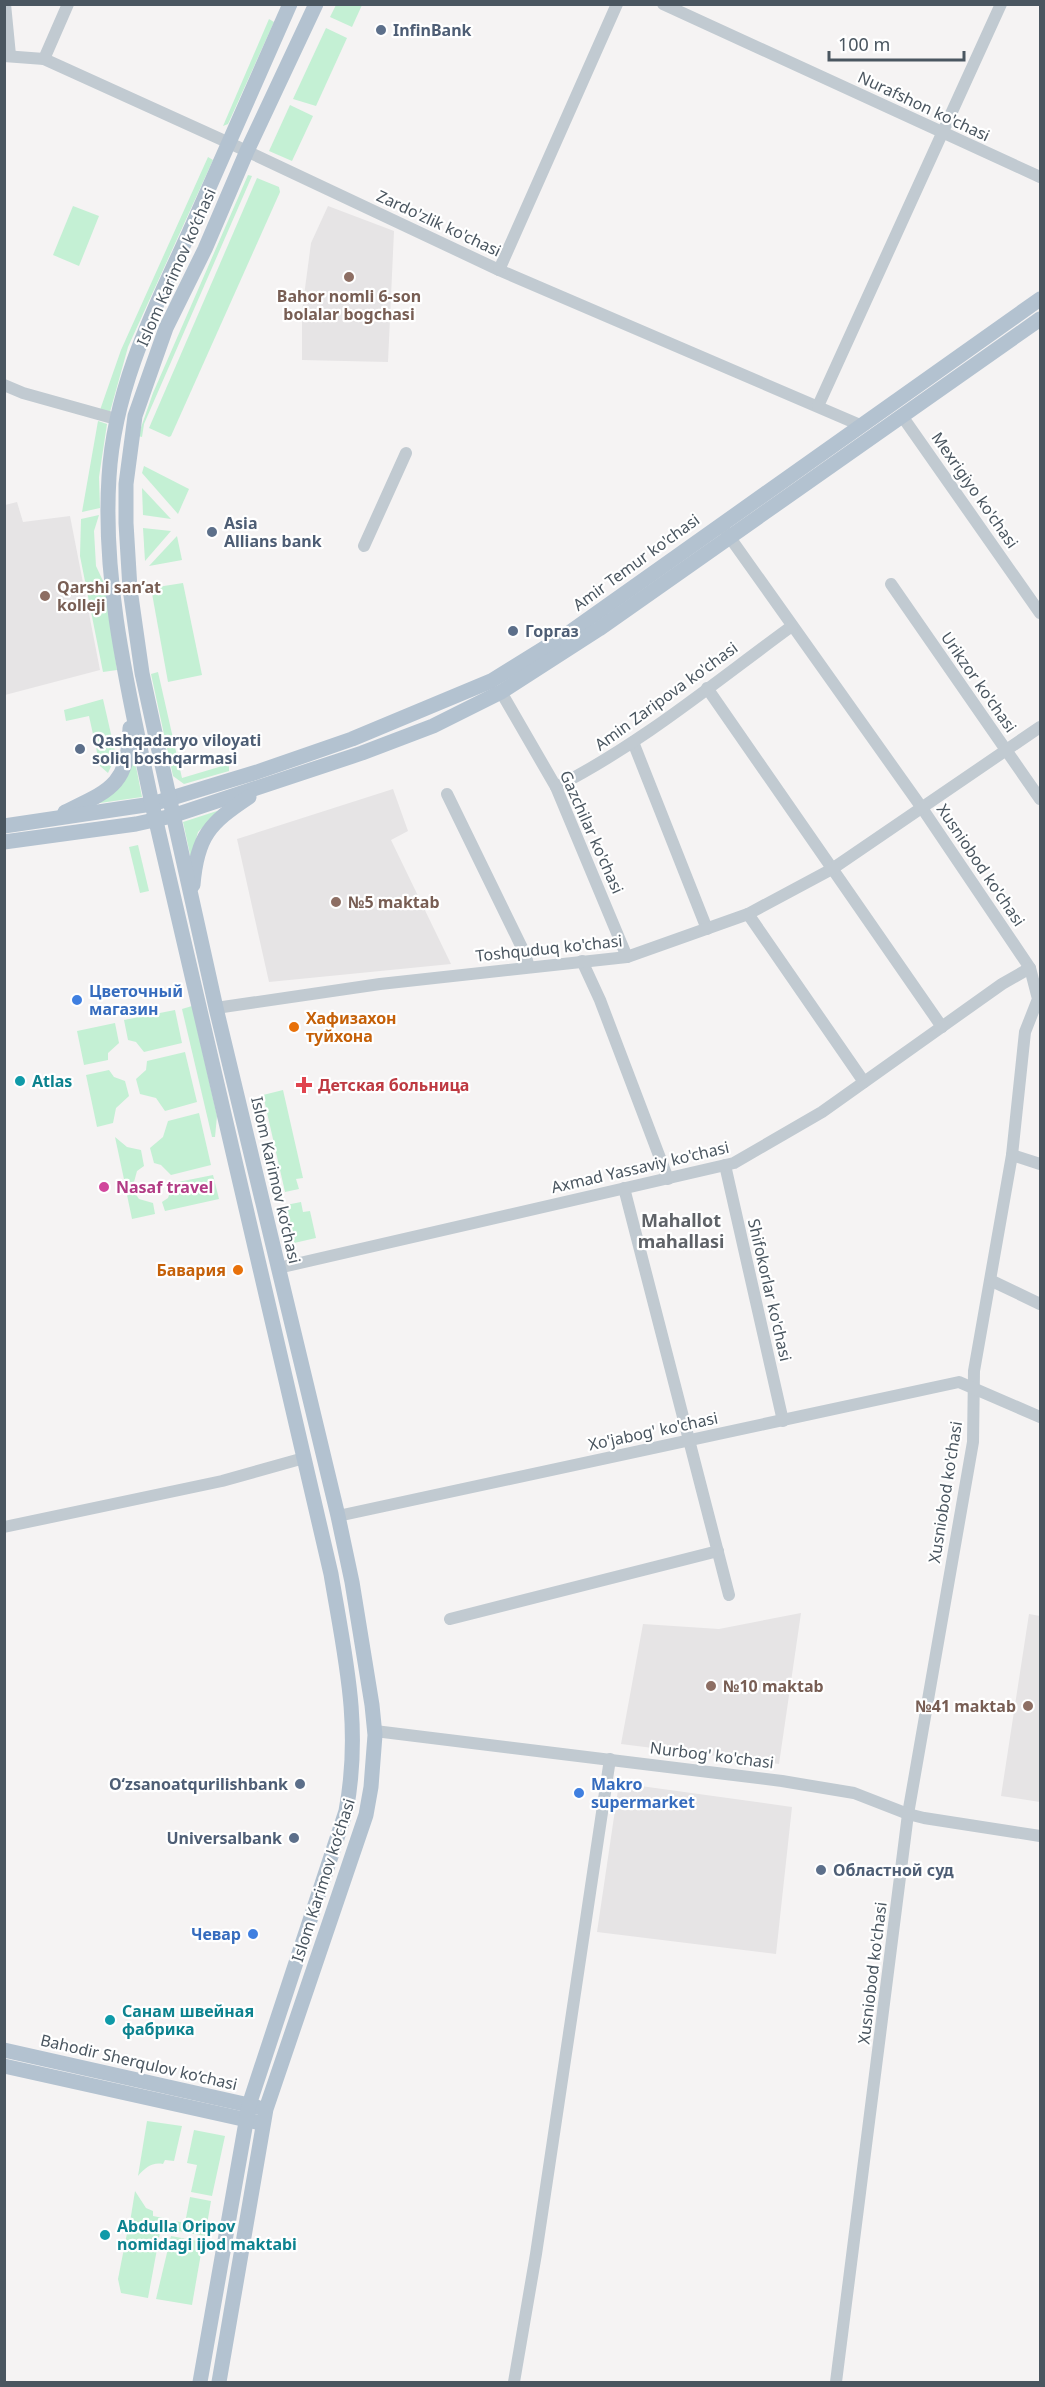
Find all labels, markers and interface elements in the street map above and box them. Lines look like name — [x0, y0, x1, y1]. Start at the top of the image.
place label: InfinBank — [393, 19, 472, 41]
marker: InfinBank — [374, 23, 388, 37]
scale bar — [829, 24, 964, 62]
text: 100 m — [838, 32, 890, 56]
street label: Nurafshon ko'chasi — [854, 66, 994, 146]
street label: Islom Karimov ko‘chasi — [131, 185, 221, 349]
street label: Zardo'zlik ko'chasi — [373, 185, 505, 261]
marker: Bahor nomli 6-son bolalar bogchasi — [342, 270, 356, 284]
place label: Bahor nomli 6-son bolalar bogchasi — [277, 285, 421, 325]
street label: Mexrigiyo ko'chasi — [927, 427, 1023, 553]
street label: Amir Temur ko'chasi — [568, 509, 704, 615]
place label: Asia Allians bank — [224, 512, 322, 552]
marker: Asia Allians bank — [205, 525, 219, 539]
place label: Qarshi san’at kolleji — [57, 576, 161, 616]
marker: Qarshi san’at kolleji — [38, 589, 52, 603]
place label: Горгаз — [525, 620, 579, 642]
marker: Горгаз — [506, 624, 520, 638]
street label: Urikzor ko'chasi — [936, 627, 1022, 737]
street label: Amin Zaripova ko'chasi — [590, 637, 742, 755]
place label: Qashqadaryo viloyati soliq boshqarmasi — [92, 729, 261, 769]
marker: Qashqadaryo viloyati soliq boshqarmasi — [73, 742, 87, 756]
street label: Gazchilar ko'chasi — [555, 767, 629, 897]
street label: Xusniobod ko'chasi — [932, 799, 1030, 931]
place label: №5 maktab — [348, 891, 440, 913]
marker: №5 maktab — [329, 895, 343, 909]
street label: Toshquduq ko'chasi — [474, 929, 624, 967]
place label: Цветочный магазин — [89, 980, 183, 1020]
marker: Цветочный магазин — [70, 993, 84, 1007]
place label: Хафизахон туйхона — [306, 1007, 397, 1047]
marker: Хафизахон туйхона — [287, 1020, 301, 1034]
place label: Atlas — [32, 1070, 72, 1092]
marker: Atlas — [13, 1074, 27, 1088]
place label: Детская больница — [318, 1074, 469, 1096]
marker: Детская больница — [295, 1076, 313, 1094]
street label: Islom Karimov ko‘chasi — [246, 1094, 306, 1266]
street label: Axmad Yassaviy ko'chasi — [549, 1136, 731, 1198]
place label: Nasaf travel — [116, 1176, 213, 1198]
marker: Nasaf travel — [97, 1180, 111, 1194]
district label: Mahallot mahallasi — [638, 1208, 724, 1253]
street label: Shifokorlar ko'chasi — [743, 1217, 797, 1363]
place label: Бавария — [156, 1259, 226, 1281]
marker: Бавария — [231, 1263, 245, 1277]
street label: Xo'jabog' ko'chasi — [586, 1407, 720, 1455]
street label: Xusniobod ko'chasi — [923, 1420, 967, 1564]
place label: №10 maktab — [723, 1675, 824, 1697]
marker: №10 maktab — [704, 1679, 718, 1693]
place label: №41 maktab — [915, 1695, 1016, 1717]
marker: №41 maktab — [1021, 1699, 1035, 1713]
street label: Nurbog' ko'chasi — [649, 1736, 775, 1774]
place label: Oʻzsanoatqurilishbank — [109, 1773, 288, 1795]
place label: Makro supermarket — [591, 1773, 695, 1813]
marker: Oʻzsanoatqurilishbank — [293, 1777, 307, 1791]
marker: Makro supermarket — [572, 1786, 586, 1800]
street label: Islom Karimov ko‘chasi — [286, 1795, 360, 1965]
place label: Universalbank — [166, 1827, 282, 1849]
marker: Universalbank — [287, 1831, 301, 1845]
place label: Областной суд — [833, 1859, 954, 1881]
marker: Областной суд — [814, 1863, 828, 1877]
street label: Xusniobod ko'chasi — [852, 1901, 892, 2045]
place label: Чевар — [191, 1923, 241, 1945]
marker: Чевар — [246, 1927, 260, 1941]
place label: Санам швейная фабрика — [122, 2000, 254, 2040]
marker: Санам швейная фабрика — [103, 2013, 117, 2027]
street label: Bahodir Sherqulov ko‘chasi — [38, 2029, 240, 2095]
place label: Abdulla Oripov nomidagi ijod maktabi — [117, 2215, 297, 2255]
marker: Abdulla Oripov nomidagi ijod maktabi — [98, 2228, 112, 2242]

